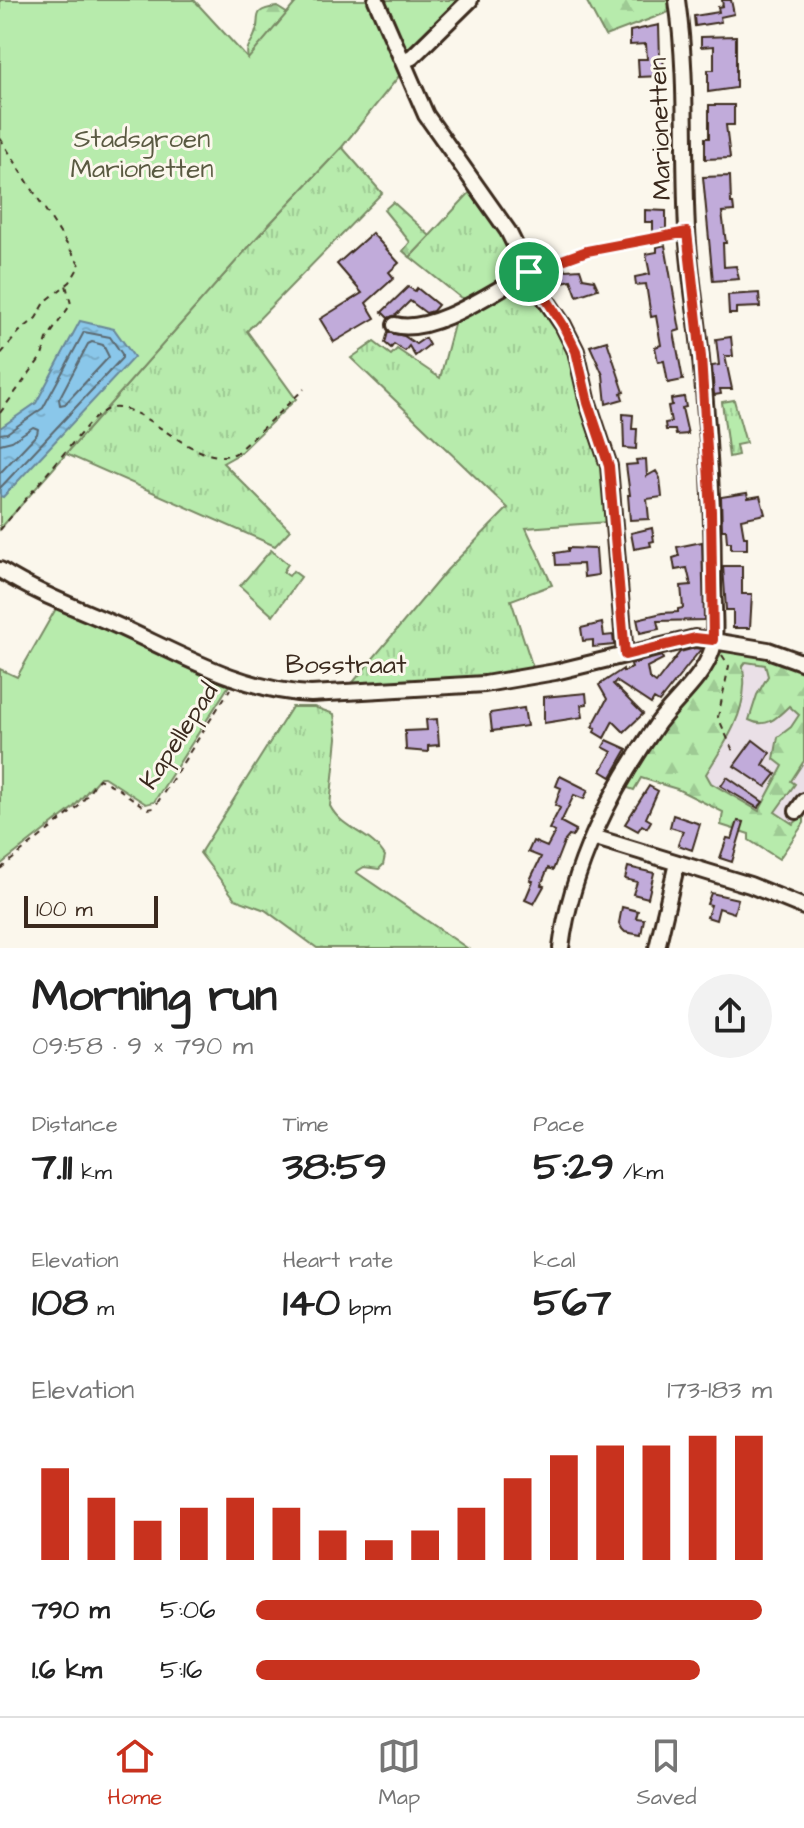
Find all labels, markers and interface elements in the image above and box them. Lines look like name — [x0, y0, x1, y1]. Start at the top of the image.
street label: Marionetten — [640, 57, 680, 201]
park label: Stadsgroen Marionetten — [71, 121, 213, 187]
pin — [495, 238, 563, 306]
icon: arrive — [507, 250, 551, 294]
street label: Bosstraat — [285, 647, 407, 683]
street label: Kapellepad — [131, 676, 227, 796]
scale bar — [24, 892, 158, 928]
text: 100 m — [36, 894, 93, 925]
text: Morning run — [32, 967, 277, 1028]
button: share — [688, 974, 772, 1058]
text: 09:58 · 9 × 790 m — [32, 1028, 253, 1064]
text: Distance — [32, 1109, 118, 1140]
text: Time — [283, 1109, 329, 1140]
text: Pace — [533, 1109, 584, 1140]
text: 7.11 — [32, 1140, 72, 1195]
text: 38:59 — [283, 1140, 387, 1195]
text: 5:29 — [533, 1140, 614, 1195]
text: km — [72, 1157, 112, 1188]
text: /km — [614, 1157, 663, 1188]
text: Elevation — [32, 1245, 119, 1276]
text: Heart rate — [283, 1245, 393, 1276]
text: kcal — [533, 1245, 575, 1276]
text: 108 — [32, 1276, 88, 1331]
text: 140 — [283, 1276, 340, 1331]
text: 567 — [533, 1276, 611, 1331]
text: m — [88, 1293, 114, 1324]
text: bpm — [340, 1293, 391, 1324]
text: Elevation — [32, 1372, 134, 1408]
text: 173–183 m — [667, 1372, 772, 1408]
text: 790 m — [32, 1592, 110, 1628]
text: 5:06 — [160, 1592, 215, 1628]
text: 1.6 km — [32, 1652, 102, 1688]
text: 5:16 — [160, 1652, 202, 1688]
tab: Home — [108, 1734, 162, 1813]
tab: Map — [377, 1734, 421, 1813]
tab: Saved — [637, 1734, 696, 1813]

